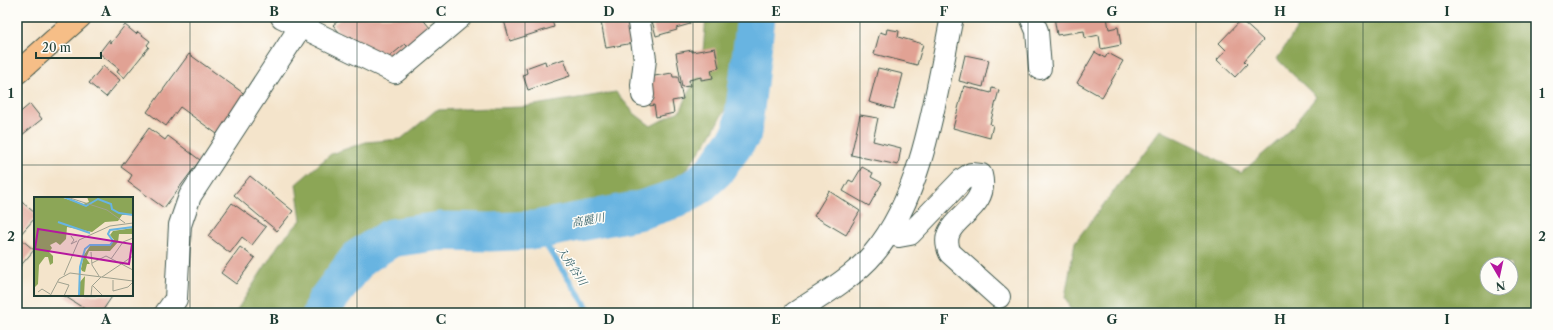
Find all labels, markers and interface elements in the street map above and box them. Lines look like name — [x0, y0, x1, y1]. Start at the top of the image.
text: A — [100, 3, 112, 19]
text: B — [269, 3, 279, 19]
text: C — [436, 3, 446, 19]
text: D — [603, 3, 615, 19]
text: E — [771, 3, 781, 19]
text: F — [940, 3, 949, 19]
text: G — [1106, 3, 1118, 19]
text: H — [1274, 3, 1286, 19]
text: I — [1444, 3, 1450, 19]
scale bar — [36, 34, 101, 60]
text: 20 m — [42, 40, 71, 55]
text: 1 — [8, 85, 14, 101]
text: 1 — [1539, 85, 1545, 101]
inset map — [34, 197, 133, 296]
water label: 高麗川 — [570, 210, 607, 230]
text: 2 — [7, 228, 15, 244]
text: 2 — [1538, 228, 1546, 244]
water label: 入舟谷川 — [554, 244, 591, 289]
north arrow — [1479, 256, 1519, 296]
text: N — [1494, 278, 1506, 294]
text: A — [100, 311, 112, 327]
text: B — [269, 311, 279, 327]
text: C — [436, 311, 446, 327]
text: D — [603, 311, 615, 327]
text: E — [771, 311, 781, 327]
text: F — [940, 311, 949, 327]
text: G — [1106, 311, 1118, 327]
text: H — [1274, 311, 1286, 327]
text: I — [1444, 311, 1450, 327]

